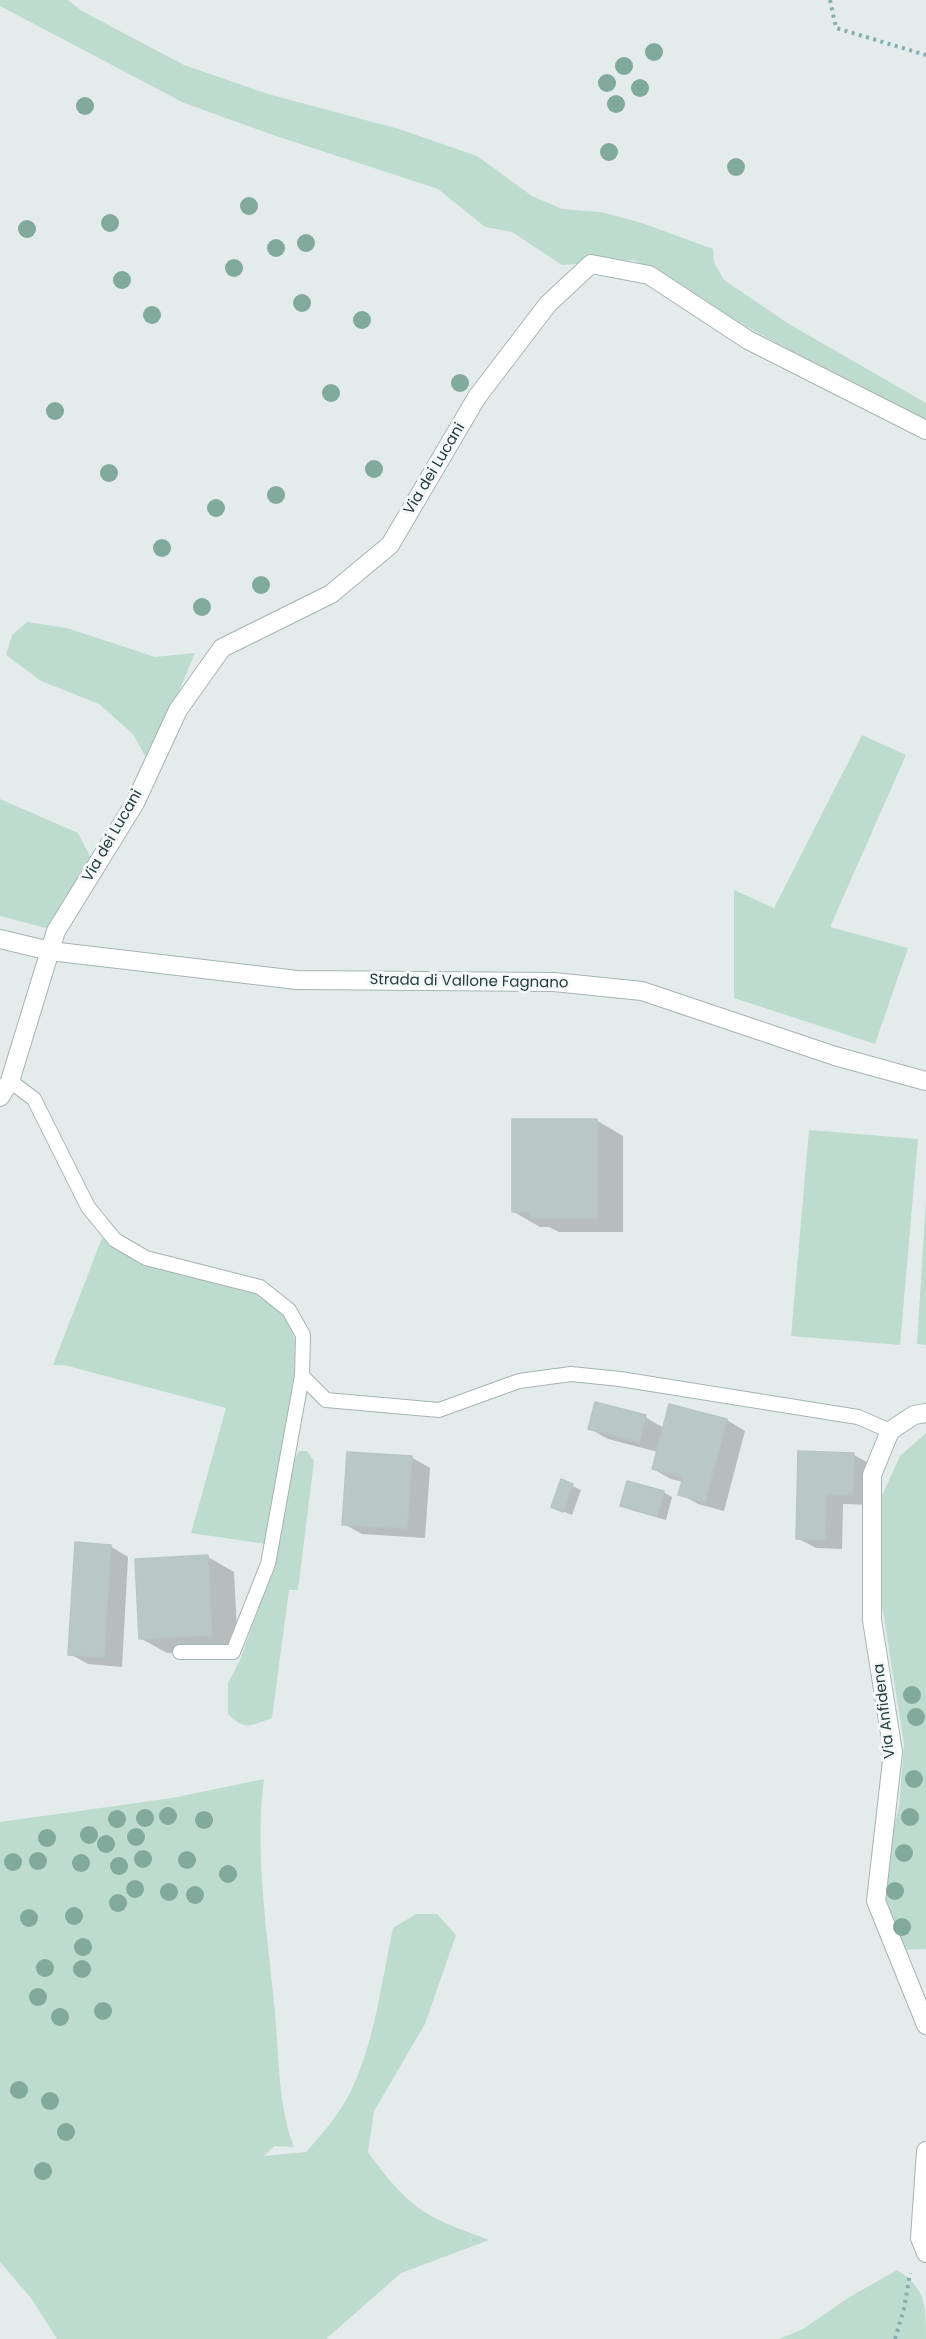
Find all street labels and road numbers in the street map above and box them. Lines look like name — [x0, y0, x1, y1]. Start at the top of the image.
street label: Via dei Lucani — [401, 420, 469, 518]
street label: Via dei Lucani — [79, 787, 147, 885]
street label: Strada di Vallone Fagnano — [369, 971, 569, 993]
street label: Via Anfidena — [870, 1663, 900, 1759]

